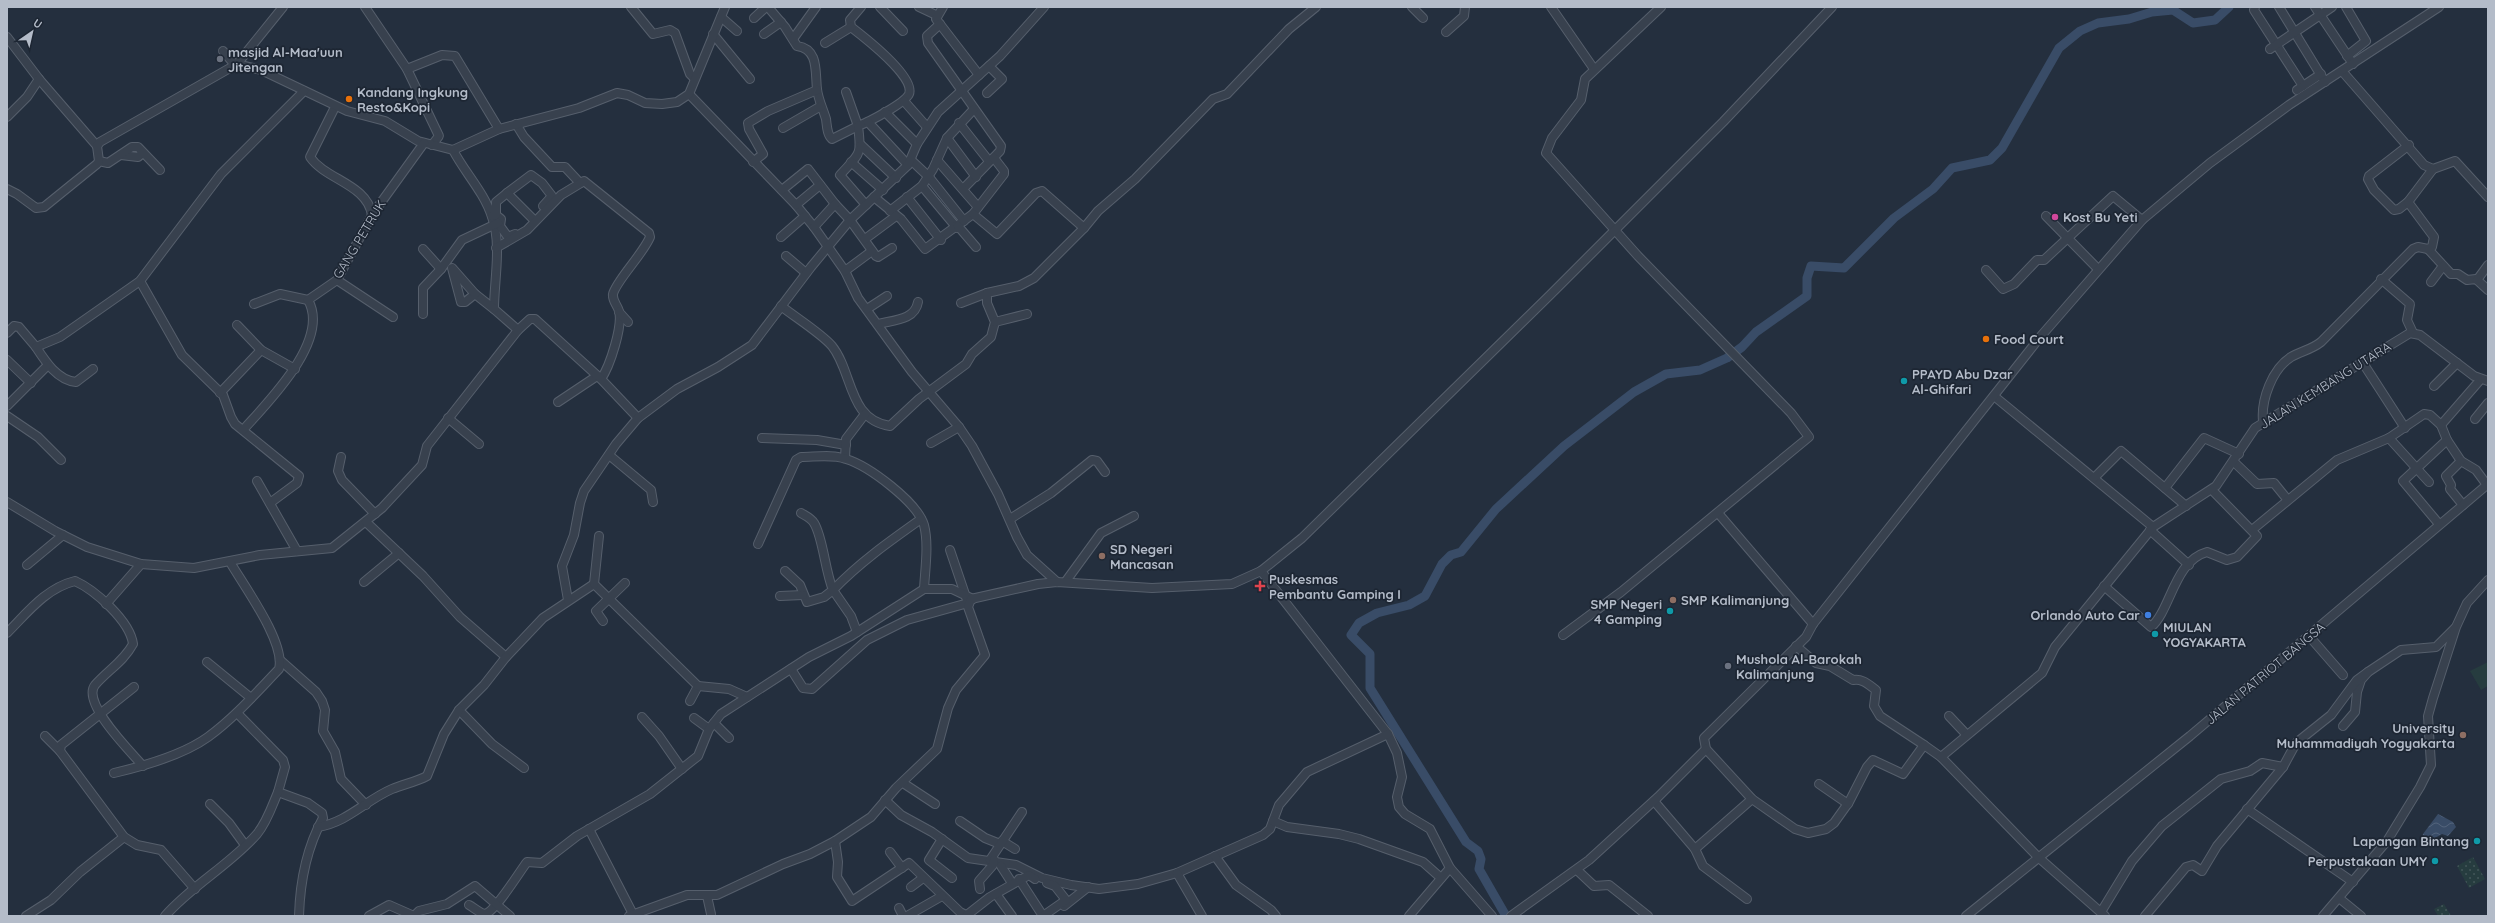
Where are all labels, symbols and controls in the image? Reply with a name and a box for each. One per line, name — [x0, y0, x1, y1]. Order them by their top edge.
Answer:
north arrow — [12, 12, 52, 52]
text: U — [30, 16, 45, 32]
place label: masjid Al-Maa'uun Jitengan — [228, 44, 343, 75]
marker: masjid Al-Maa'uun Jitengan — [215, 54, 225, 64]
place label: Kandang Ingkung Resto&Kopi — [357, 84, 468, 115]
marker: Kandang Ingkung Resto&Kopi — [344, 94, 354, 104]
street label: GANG PETRUK — [329, 196, 389, 281]
place label: Kost Bu Yeti — [2063, 209, 2138, 225]
marker: Kost Bu Yeti — [2050, 212, 2060, 222]
place label: Food Court — [1994, 331, 2064, 347]
marker: Food Court — [1981, 334, 1991, 344]
street label: JALAN KEMBANG UTARA — [2256, 338, 2394, 432]
place label: PPAYD Abu Dzar Al-Ghifari — [1912, 366, 2013, 397]
marker: PPAYD Abu Dzar Al-Ghifari — [1899, 376, 1909, 386]
place label: SD Negeri Mancasan — [1110, 541, 1174, 572]
marker: SD Negeri Mancasan — [1097, 551, 1107, 561]
place label: Puskesmas Pembantu Gamping I — [1269, 571, 1401, 602]
marker: Puskesmas Pembantu Gamping I — [1254, 580, 1266, 592]
place label: SMP Kalimanjung — [1681, 592, 1789, 608]
marker: SMP Kalimanjung — [1668, 595, 1678, 605]
place label: SMP Negeri 4 Gamping — [1591, 596, 1662, 627]
marker: SMP Negeri 4 Gamping — [1665, 606, 1675, 616]
place label: Orlando Auto Car — [2030, 607, 2140, 623]
marker: Orlando Auto Car — [2143, 610, 2153, 620]
street label: JALAN PATRIOT BANGSA — [2202, 618, 2328, 728]
place label: MIULAN YOGYAKARTA — [2163, 619, 2247, 650]
marker: MIULAN YOGYAKARTA — [2150, 629, 2160, 639]
place label: Mushola Al-Barokah Kalimanjung — [1736, 651, 1862, 682]
marker: Mushola Al-Barokah Kalimanjung — [1723, 661, 1733, 671]
place label: University Muhammadiyah Yogyakarta — [2276, 720, 2455, 751]
marker: University Muhammadiyah Yogyakarta — [2458, 730, 2468, 740]
place label: Lapangan Bintang — [2353, 833, 2469, 849]
marker: Lapangan Bintang — [2472, 836, 2482, 846]
place label: Perpustakaan UMY — [2308, 853, 2427, 869]
marker: Perpustakaan UMY — [2430, 856, 2440, 866]

